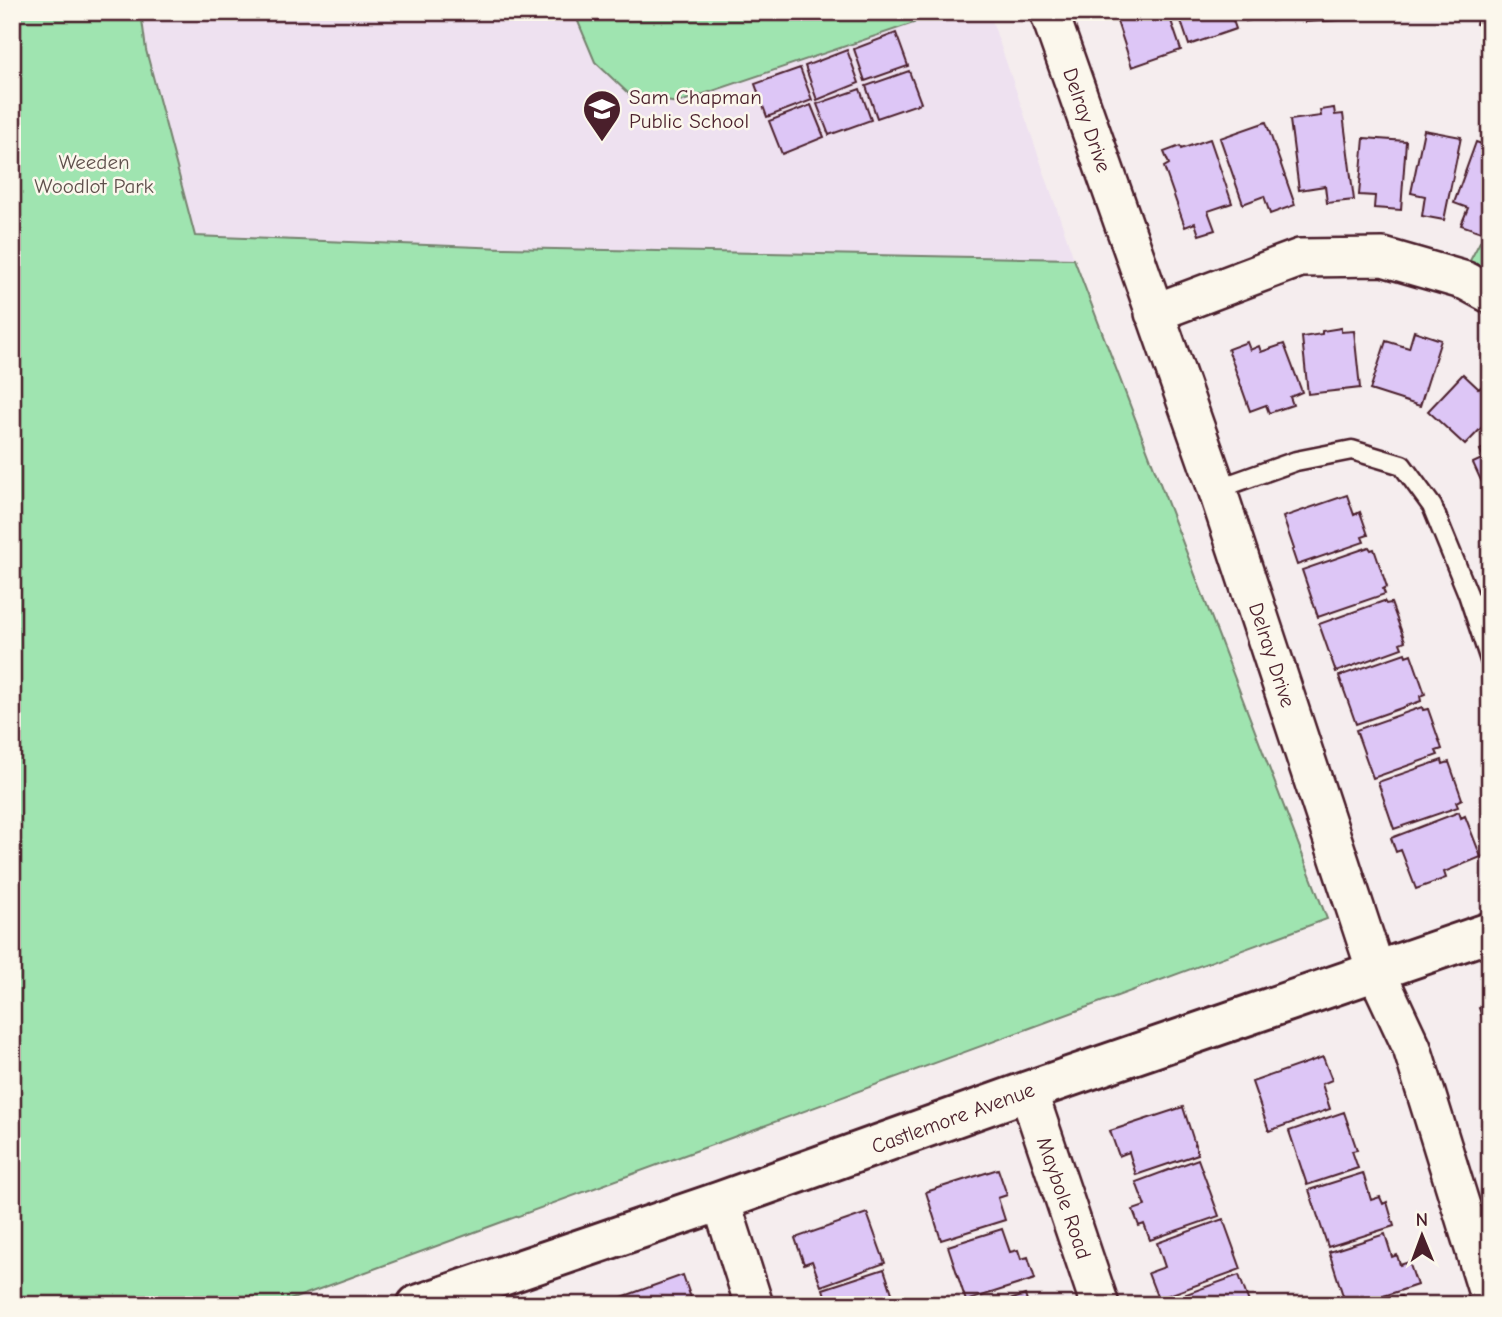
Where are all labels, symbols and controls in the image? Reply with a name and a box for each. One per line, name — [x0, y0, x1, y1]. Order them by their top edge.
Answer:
street label: Delray Drive — [1058, 65, 1116, 175]
place label: Sam Chapman Public School — [629, 85, 762, 133]
school or university icon: Sam Chapman Public School — [581, 88, 623, 143]
park label: Weeden Woodlot Park — [34, 150, 154, 198]
street label: Delray Drive — [1244, 600, 1300, 710]
street label: Castlemore Avenue — [868, 1077, 1038, 1159]
street label: Maybole Road — [1032, 1134, 1096, 1262]
north arrow — [1386, 1202, 1456, 1272]
text: N — [1415, 1209, 1428, 1231]

